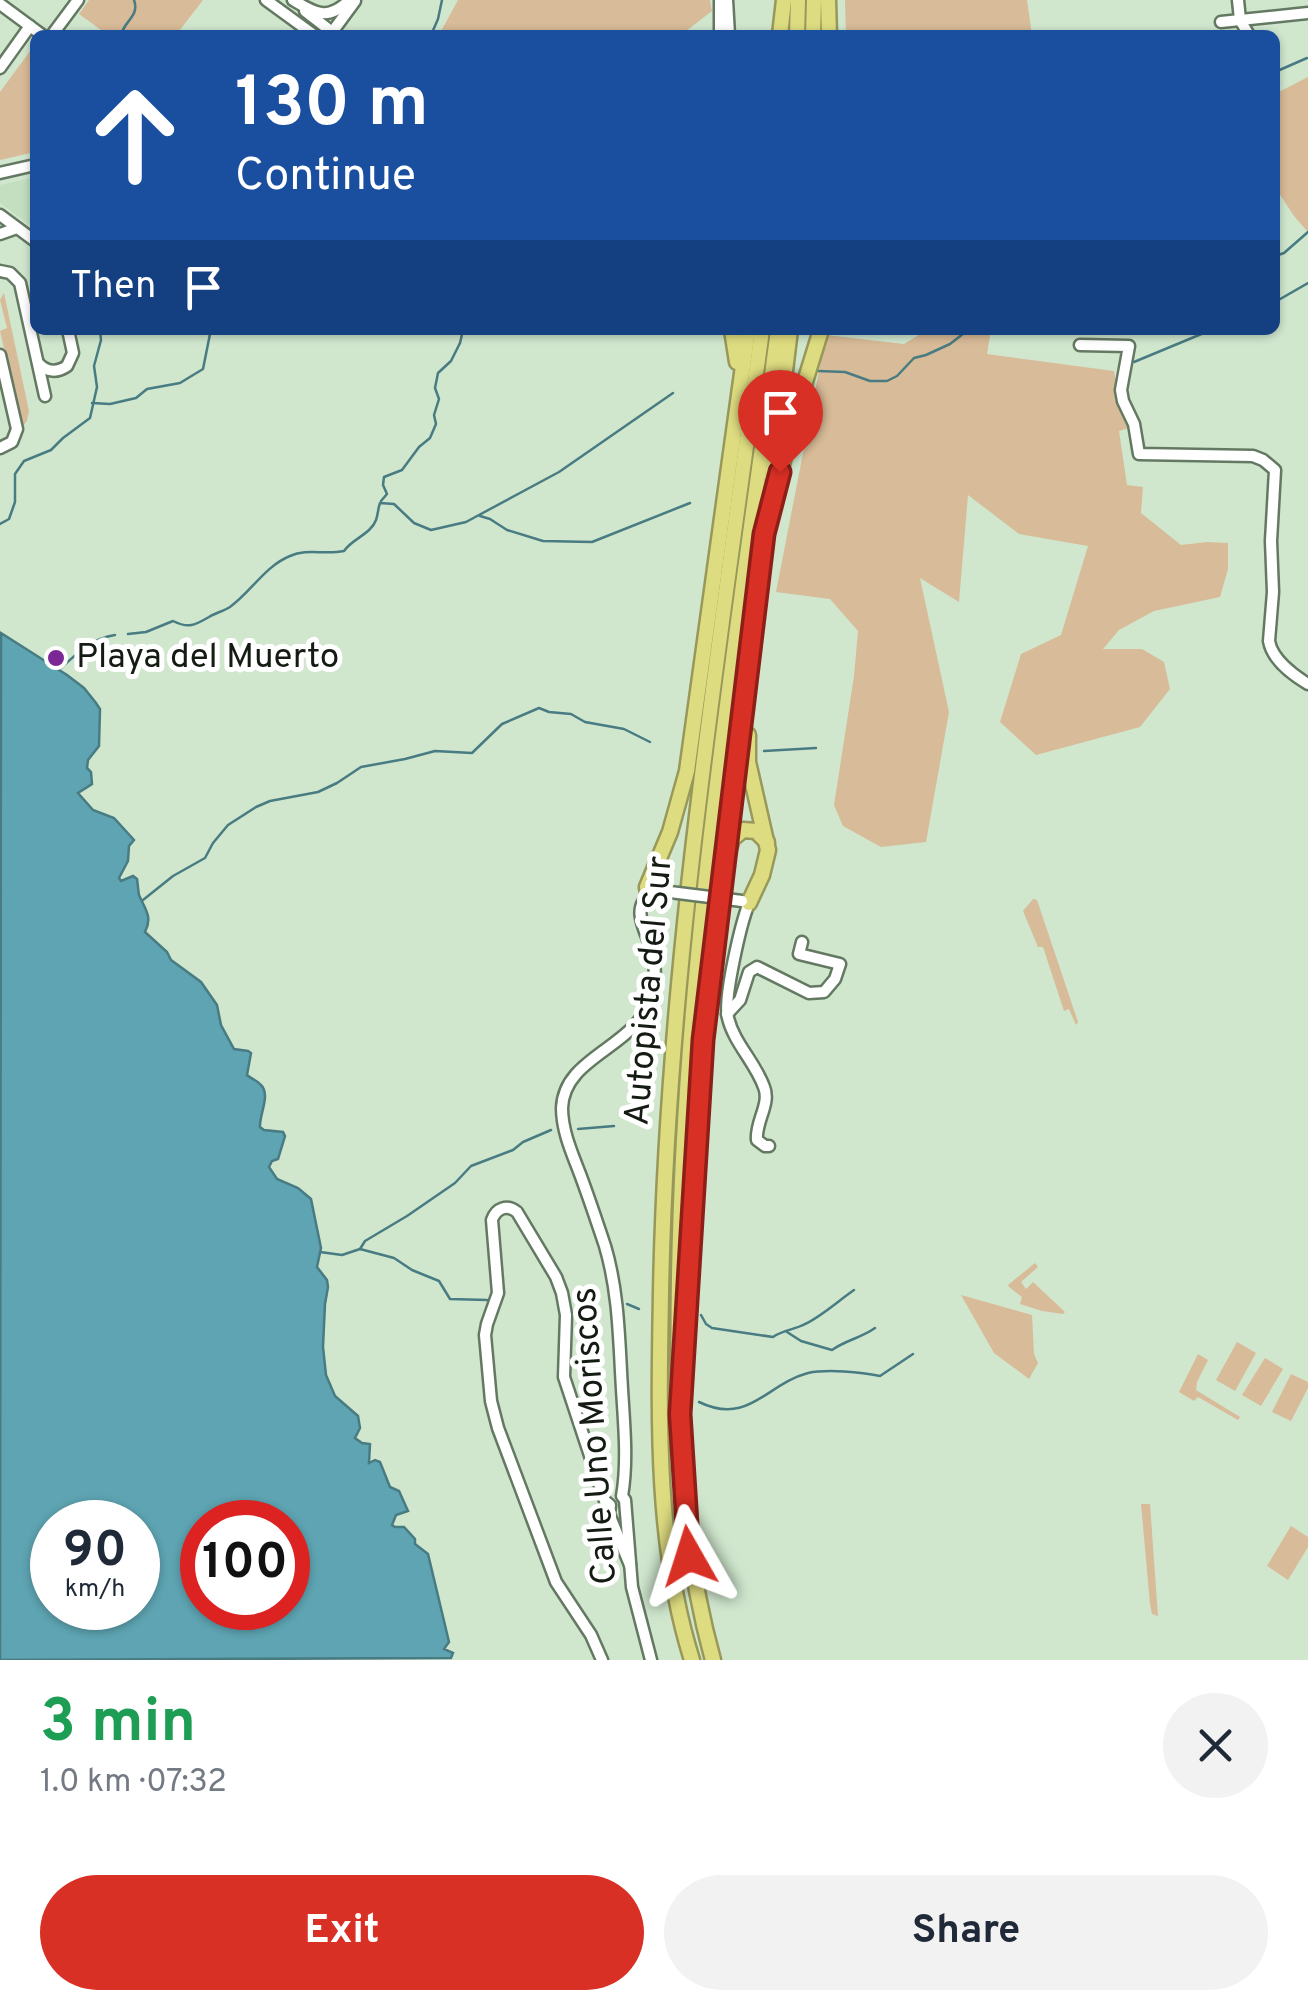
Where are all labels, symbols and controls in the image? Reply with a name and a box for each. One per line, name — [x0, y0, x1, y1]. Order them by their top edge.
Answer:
text: 130 m — [235, 62, 429, 151]
icon: ahead — [70, 70, 200, 200]
text: Continue — [235, 149, 416, 206]
icon: arrive — [176, 260, 231, 315]
text: Then — [70, 263, 156, 312]
pin — [738, 370, 823, 473]
icon: arrive — [753, 385, 808, 440]
place label: Playa del Muerto — [76, 636, 339, 680]
marker: Playa del Muerto — [45, 647, 67, 669]
street label: Autopista del Sur — [616, 854, 684, 1128]
street label: Calle Uno Moriscos — [564, 1286, 628, 1586]
speed limit sign: 100 — [180, 1500, 310, 1630]
position arrow — [637, 1504, 741, 1608]
text: 90 — [63, 1521, 127, 1584]
text: km/h — [65, 1574, 125, 1606]
text: 3 min — [40, 1687, 196, 1763]
button: close — [1163, 1693, 1268, 1798]
text: 1.0 km · 07:32 — [40, 1763, 227, 1803]
button: Exit — [40, 1875, 644, 1990]
button: Share — [664, 1875, 1268, 1990]

